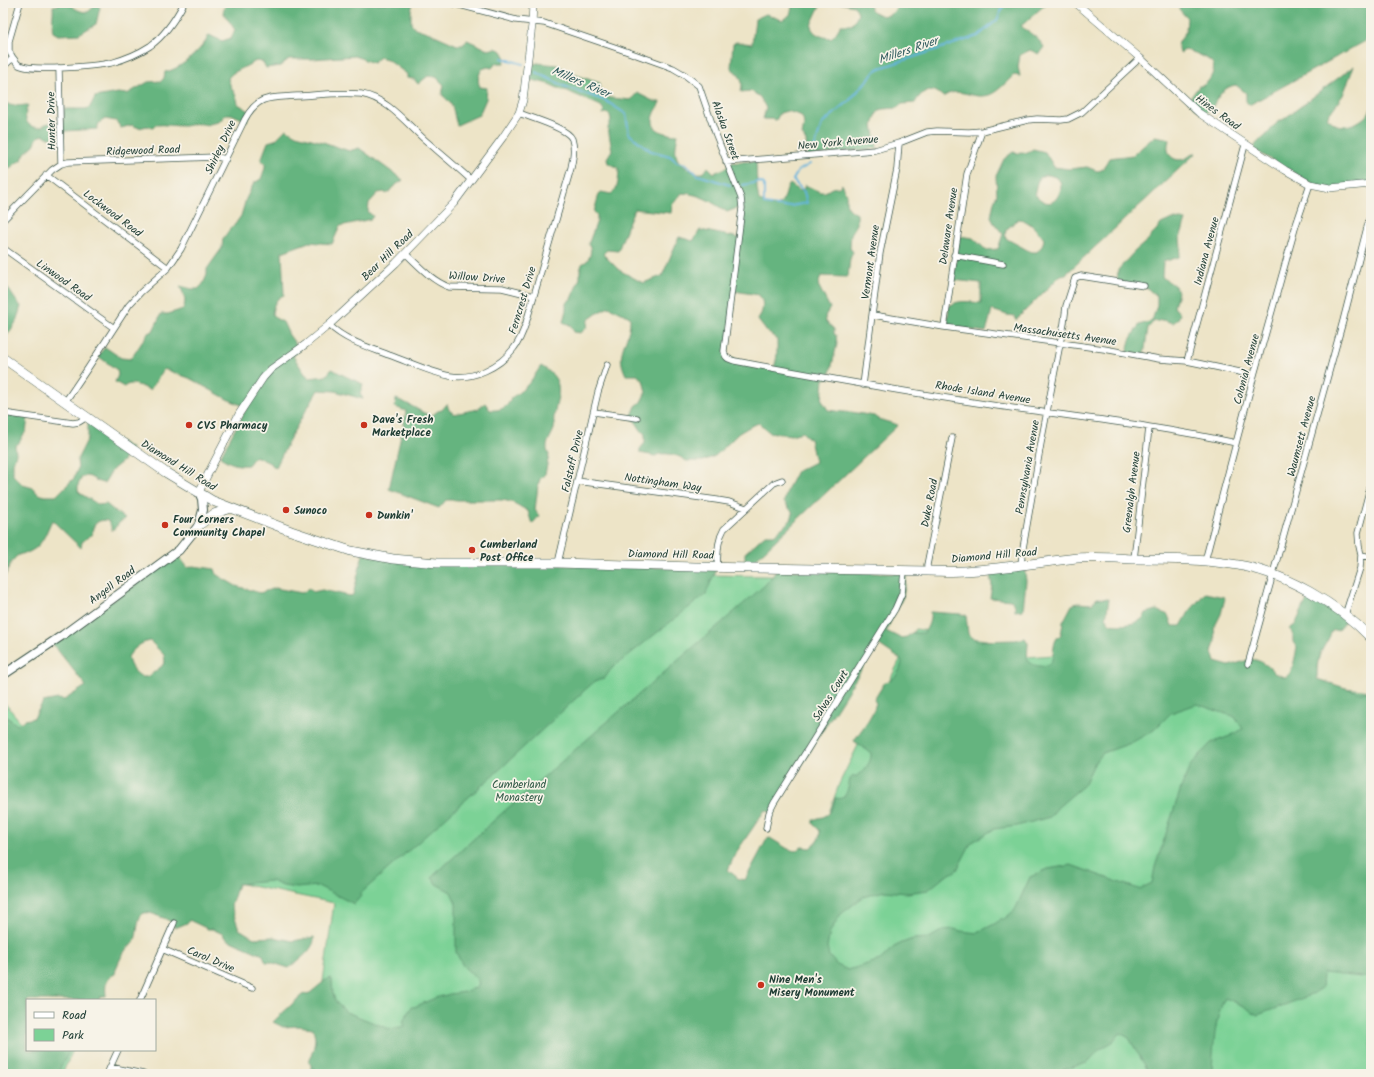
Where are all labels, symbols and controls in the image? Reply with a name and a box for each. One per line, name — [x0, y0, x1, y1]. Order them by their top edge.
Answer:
water label: Millers River — [876, 30, 943, 70]
water label: Millers River — [549, 62, 616, 104]
street label: Hines Road — [1191, 90, 1244, 136]
street label: Hunter Drive — [42, 91, 62, 151]
street label: Alaska Street — [706, 98, 744, 163]
street label: Shirley Drive — [200, 117, 241, 178]
street label: New York Avenue — [797, 130, 879, 155]
street label: Ridgewood Road — [106, 141, 181, 161]
street label: Lockwood Road — [79, 185, 146, 242]
street label: Delaware Avenue — [935, 186, 963, 266]
street label: Indiana Avenue — [1189, 215, 1225, 288]
street label: Vermont Avenue — [857, 224, 885, 301]
street label: Bear Hill Road — [357, 226, 418, 285]
street label: Linwood Road — [32, 255, 95, 307]
street label: Ferncrest Drive — [504, 264, 542, 336]
street label: Willow Drive — [448, 267, 506, 289]
street label: Massachusetts Avenue — [1012, 319, 1118, 351]
street label: Colonial Avenue — [1229, 332, 1265, 407]
street label: Rhode Island Avenue — [934, 377, 1032, 409]
street label: Waumsett Avenue — [1283, 394, 1321, 479]
place label: Dave's Fresh Marketplace — [372, 411, 433, 442]
place label: CVS Pharmacy — [197, 417, 268, 435]
street label: Pennsylvania Avenue — [1011, 419, 1045, 516]
marker: CVS Pharmacy — [184, 420, 194, 430]
marker: Dave's Fresh Marketplace — [359, 420, 369, 430]
street label: Falstaff Drive — [557, 428, 589, 494]
street label: Diamond Hill Road — [137, 435, 220, 497]
street label: Greenalgh Avenue — [1118, 450, 1146, 534]
street label: Nottingham Way — [623, 469, 703, 497]
street label: Duke Road — [916, 477, 944, 529]
place label: Sunoco — [294, 502, 327, 520]
marker: Sunoco — [281, 505, 291, 515]
place label: Dunkin' — [377, 507, 413, 525]
marker: Dunkin' — [364, 510, 374, 520]
place label: Four Corners Community Chapel — [173, 511, 265, 542]
marker: Four Corners Community Chapel — [160, 520, 170, 530]
place label: Cumberland Post Office — [480, 536, 538, 567]
street label: Diamond Hill Road — [950, 543, 1038, 569]
marker: Cumberland Post Office — [467, 545, 477, 555]
street label: Diamond Hill Road — [628, 545, 715, 565]
street label: Angell Road — [85, 562, 140, 609]
street label: Salvas Court — [808, 666, 854, 725]
park label: Cumberland Monastery — [492, 776, 547, 807]
street label: Carol Drive — [184, 942, 237, 978]
place label: Nine Men's Misery Monument — [769, 971, 856, 1002]
marker: Nine Men's Misery Monument — [756, 980, 766, 990]
legend — [26, 999, 156, 1051]
text: Road — [62, 1006, 87, 1025]
text: Park — [62, 1026, 84, 1045]

